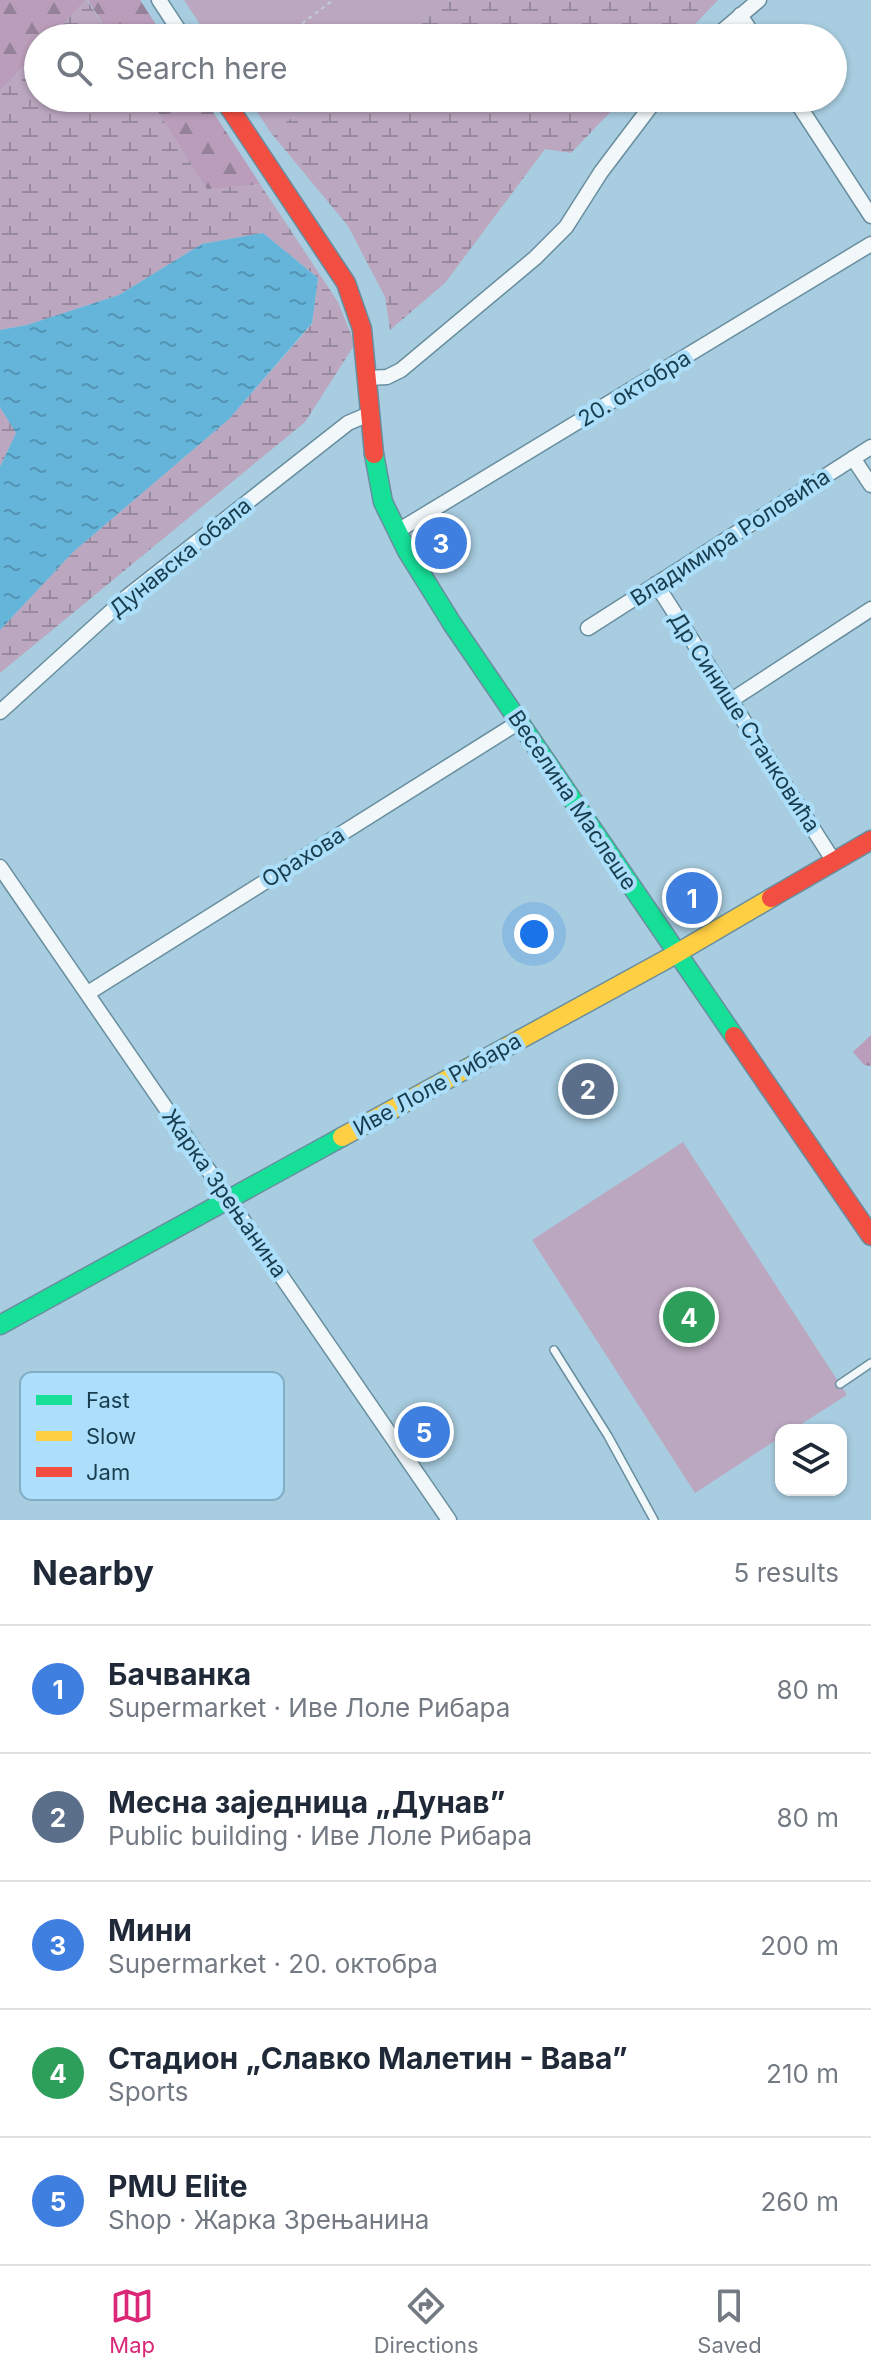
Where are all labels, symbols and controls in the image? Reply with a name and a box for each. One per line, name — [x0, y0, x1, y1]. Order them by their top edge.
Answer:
search box — [24, 24, 847, 112]
icon: search — [52, 46, 96, 90]
text: Search here — [116, 50, 288, 86]
street label: 20. октобра — [573, 344, 695, 432]
street label: Владимира Роловића — [626, 463, 834, 611]
street label: Дунавска обала — [104, 492, 256, 622]
pin: 3 — [415, 513, 467, 573]
street label: Др Синише Станковића — [664, 607, 826, 837]
street label: Веселина Маслеше — [503, 705, 643, 895]
street label: Орахова — [257, 822, 349, 892]
pin: 1 — [666, 868, 718, 928]
your location — [514, 914, 554, 954]
street label: Иве Лоле Рибара — [349, 1027, 525, 1141]
pin: 2 — [562, 1059, 614, 1119]
street label: Жарка Зрењанина — [157, 1104, 293, 1282]
pin: 4 — [663, 1287, 715, 1347]
legend — [20, 1372, 284, 1500]
text: Fast — [86, 1387, 130, 1413]
pin: 5 — [398, 1402, 450, 1462]
text: Slow — [86, 1423, 136, 1449]
map controls — [775, 1424, 847, 1496]
button: layers — [775, 1424, 847, 1496]
text: Jam — [86, 1459, 130, 1485]
text: Nearby — [32, 1552, 154, 1593]
text: 5 results — [734, 1557, 839, 1588]
text: Бачванка — [108, 1656, 251, 1692]
text: 1 — [52, 1674, 64, 1705]
text: 80 m — [776, 1674, 839, 1705]
text: Supermarket · Иве Лоле Рибара — [108, 1692, 510, 1723]
text: Месна заједница „Дунав” — [108, 1784, 506, 1820]
text: 2 — [50, 1802, 66, 1833]
text: 80 m — [776, 1802, 839, 1833]
text: Public building · Иве Лоле Рибара — [108, 1820, 532, 1851]
text: Мини — [108, 1912, 192, 1948]
text: 3 — [50, 1930, 66, 1961]
text: 200 m — [760, 1930, 839, 1961]
text: Supermarket · 20. октобра — [108, 1948, 438, 1979]
text: Стадион „Славко Малетин - Вава” — [108, 2040, 628, 2076]
text: 4 — [49, 2058, 67, 2089]
text: 210 m — [766, 2058, 839, 2089]
text: Sports — [108, 2076, 188, 2107]
text: PMU Elite — [108, 2168, 248, 2204]
text: 5 — [50, 2186, 66, 2217]
text: 260 m — [761, 2186, 839, 2217]
text: Shop · Жарка Зрењанина — [108, 2204, 429, 2235]
tab: Map — [109, 2284, 155, 2358]
tab: Directions — [374, 2284, 479, 2358]
tab: Saved — [697, 2284, 762, 2358]

